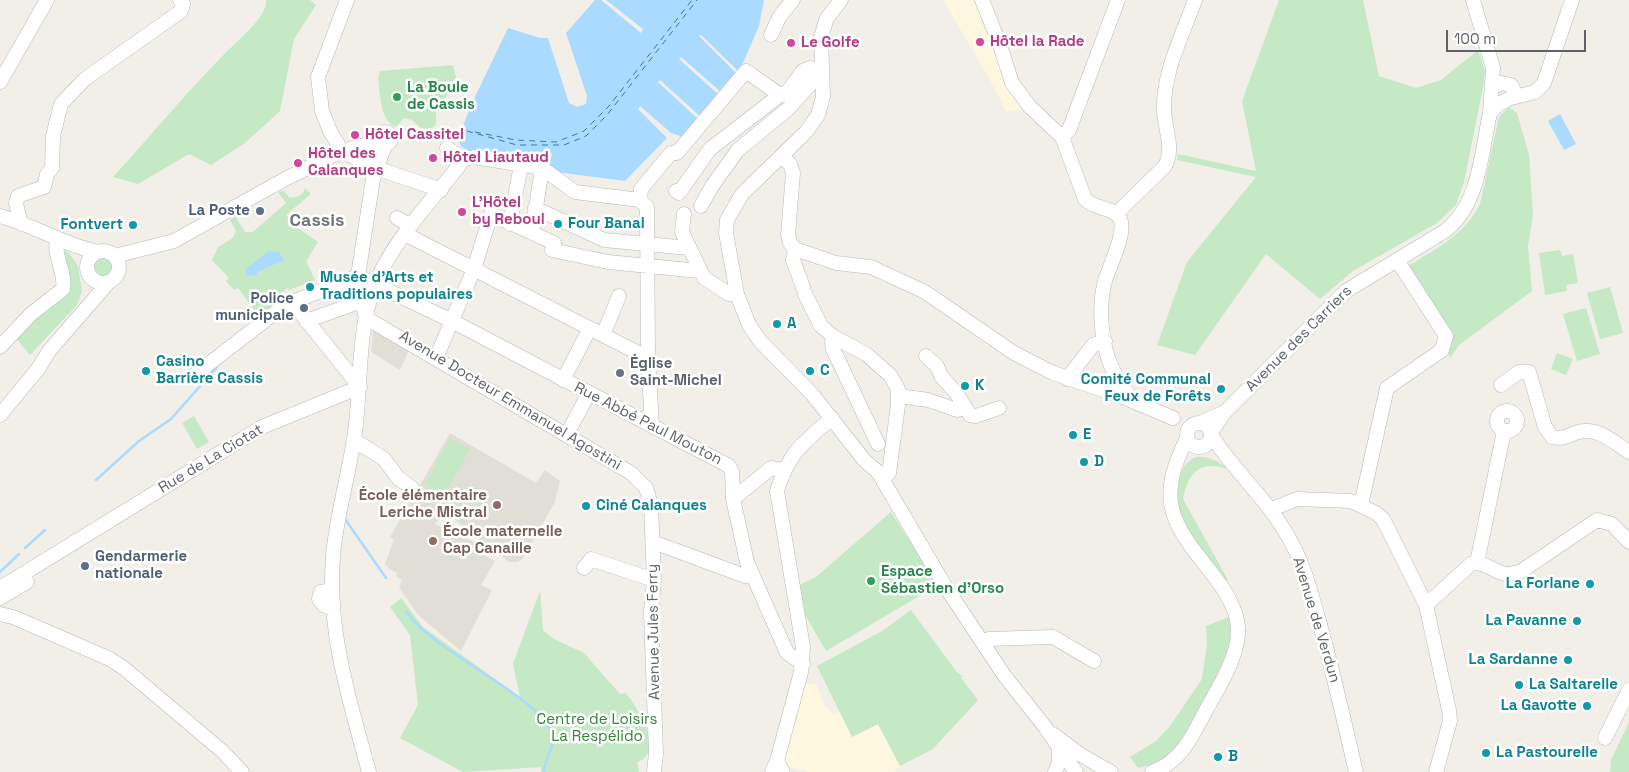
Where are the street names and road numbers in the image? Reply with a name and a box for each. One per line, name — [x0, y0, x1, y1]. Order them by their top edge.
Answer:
street label: Avenue des Carriers — [1242, 282, 1356, 396]
street label: Avenue Docteur Emmanuel Agostini — [396, 327, 624, 475]
street label: Rue Abbé Paul Mouton — [571, 379, 725, 469]
street label: Rue de La Ciotat — [156, 421, 266, 497]
street label: Avenue de Verdun — [1288, 555, 1344, 685]
street label: Avenue Jules Ferry — [644, 564, 664, 700]

